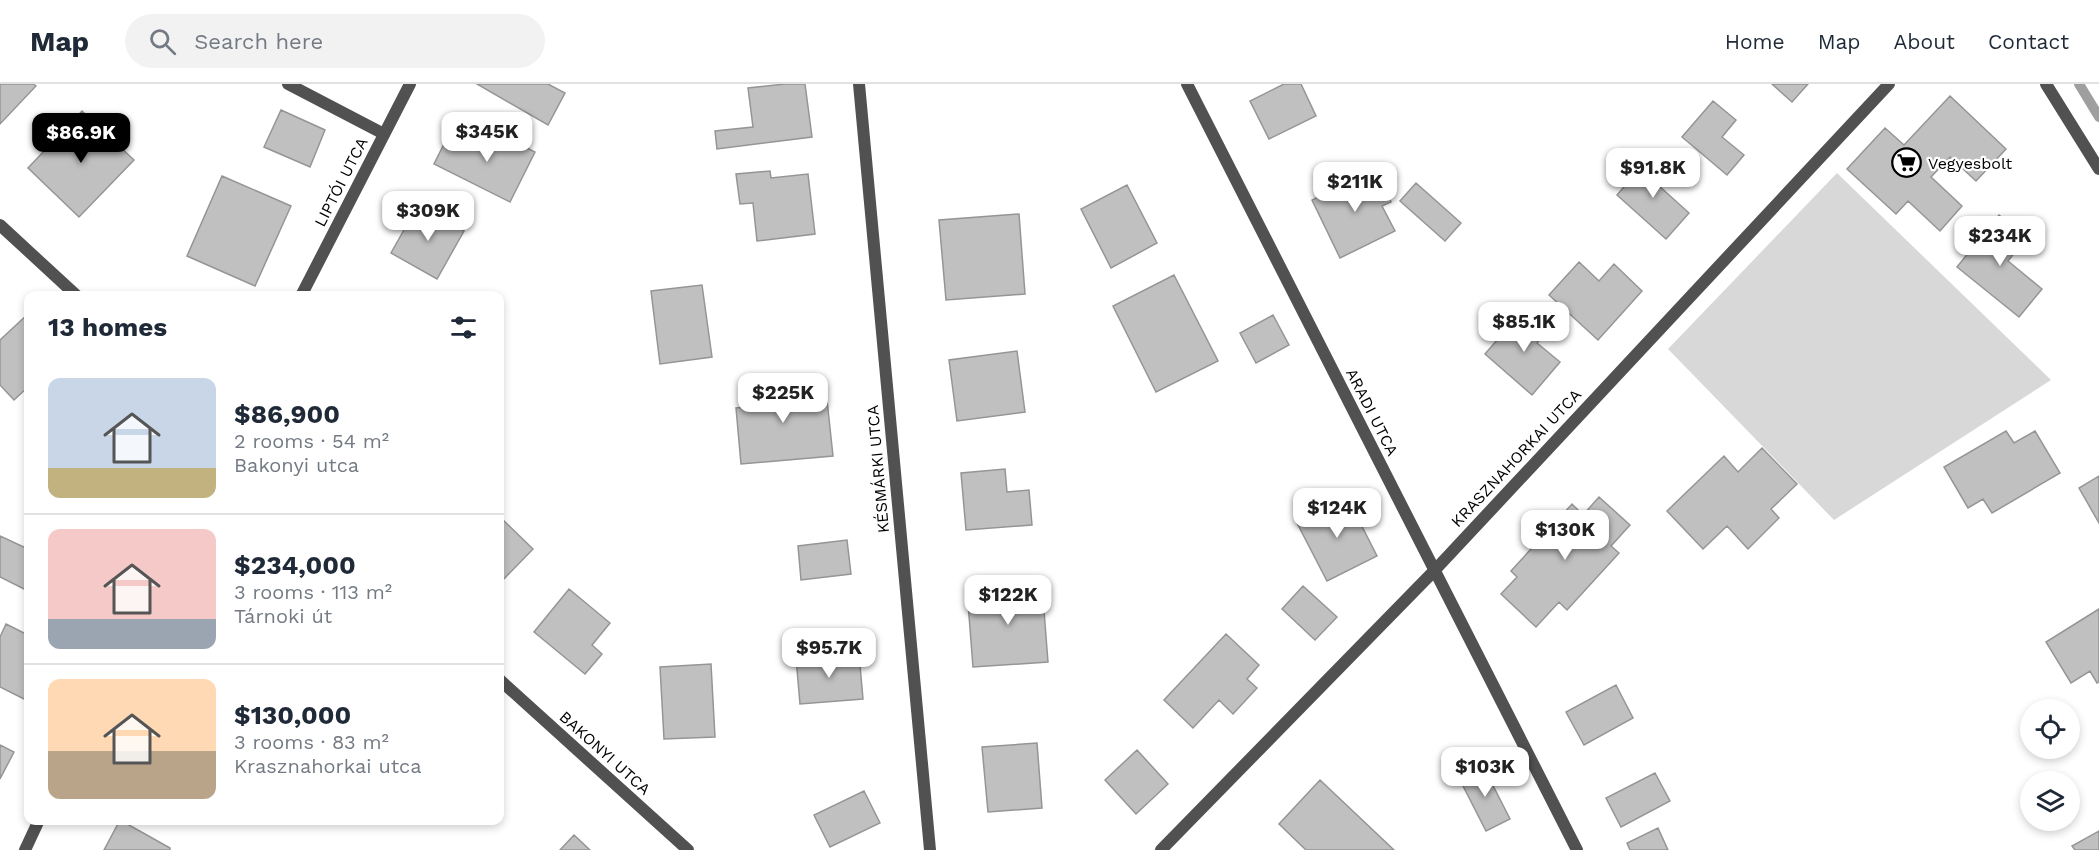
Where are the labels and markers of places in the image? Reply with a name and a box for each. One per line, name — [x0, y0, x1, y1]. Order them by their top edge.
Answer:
pin: $345K — [445, 112, 529, 163]
pin: $86.9K — [32, 113, 130, 164]
supermarket icon: Vegyesbolt — [1891, 147, 1923, 179]
pin: $91.8K — [1604, 148, 1702, 199]
place label: Vegyesbolt — [1928, 154, 2013, 173]
pin: $211K — [1313, 162, 1397, 213]
pin: $309K — [386, 191, 470, 242]
pin: $234K — [1958, 216, 2042, 267]
pin: $85.1K — [1475, 302, 1573, 353]
pin: $225K — [741, 373, 825, 424]
pin: $124K — [1295, 488, 1379, 539]
pin: $130K — [1523, 510, 1607, 561]
pin: $122K — [966, 575, 1050, 626]
pin: $95.7K — [780, 628, 878, 679]
pin: $103K — [1443, 747, 1527, 798]

